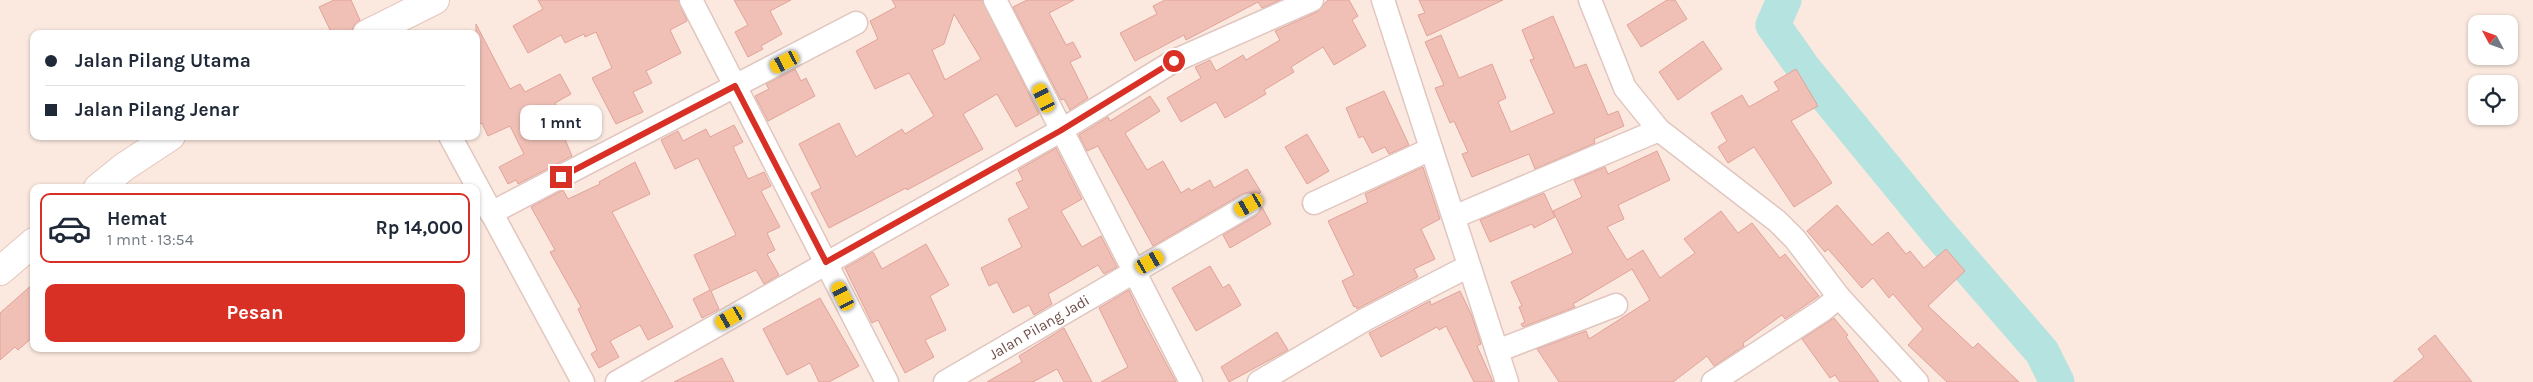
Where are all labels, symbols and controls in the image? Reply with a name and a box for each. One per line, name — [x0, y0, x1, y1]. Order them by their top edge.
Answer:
north arrow — [2468, 15, 2518, 65]
map controls — [2468, 15, 2518, 125]
car — [768, 49, 801, 75]
text: Jalan Pilang Utama — [75, 50, 251, 72]
route start — [1163, 50, 1185, 72]
button: locate — [2468, 75, 2518, 125]
car — [1030, 81, 1057, 115]
text: Jalan Pilang Jenar — [75, 99, 239, 121]
callout: 1 mnt — [520, 104, 602, 140]
text: 1 mnt — [540, 113, 582, 132]
route end — [550, 166, 572, 188]
car — [1232, 191, 1265, 219]
icon: car — [47, 206, 92, 251]
text: Hemat — [107, 208, 167, 230]
text: Rp 14,000 — [375, 217, 463, 239]
text: 1 mnt · 13:54 — [107, 230, 194, 249]
car — [1133, 248, 1166, 276]
car — [829, 279, 856, 313]
button: Pesan — [45, 284, 465, 342]
street label: Jalan Pilang Jadi — [986, 291, 1093, 363]
car — [713, 304, 746, 332]

